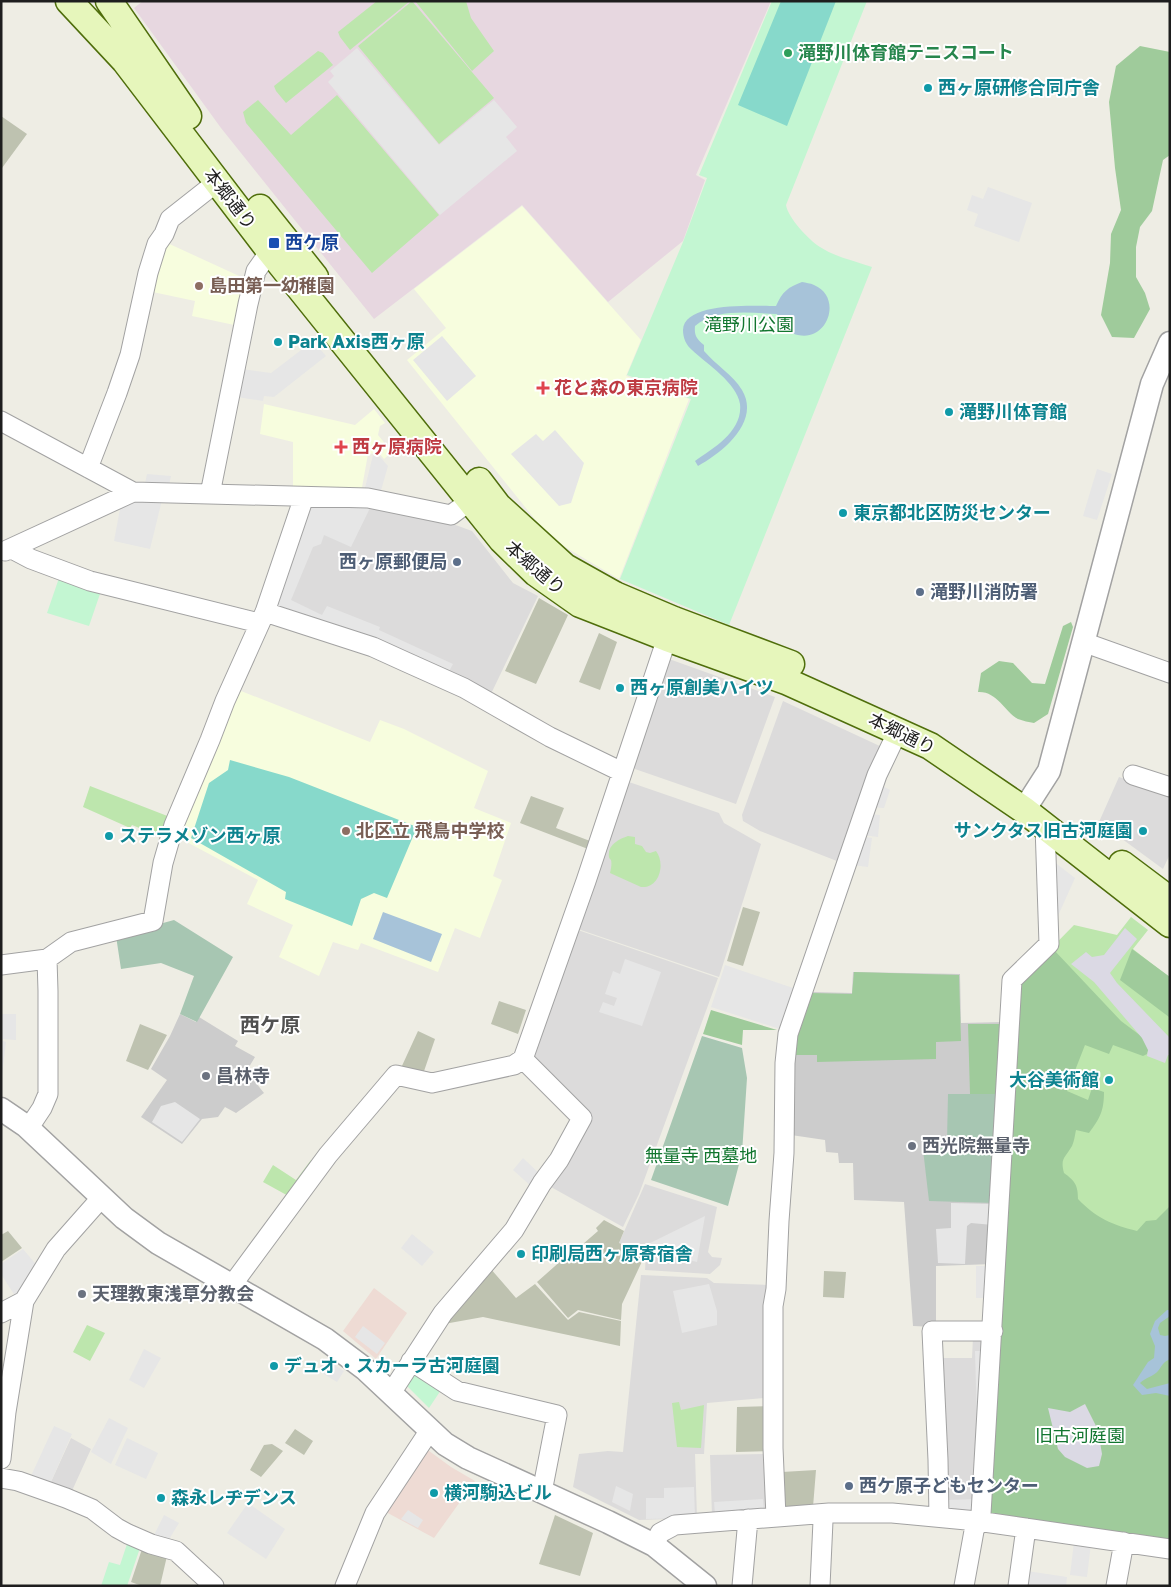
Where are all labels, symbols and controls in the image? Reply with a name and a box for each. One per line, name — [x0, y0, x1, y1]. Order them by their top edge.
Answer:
place label: 滝野川体育館テニスコート — [798, 41, 1014, 63]
marker: 滝野川体育館テニスコート — [782, 47, 794, 59]
place label: 西ヶ原研修合同庁舎 — [938, 76, 1100, 98]
marker: 西ヶ原研修合同庁舎 — [922, 82, 934, 94]
street label: 本郷通り — [200, 163, 262, 234]
place label: 西ケ原 — [285, 231, 339, 253]
marker: 西ケ原 — [267, 236, 281, 250]
place label: 島田第一幼稚園 — [209, 274, 335, 296]
marker: 島田第一幼稚園 — [193, 280, 205, 292]
park label: 滝野川公園 — [704, 313, 794, 335]
place label: Park Axis西ヶ原 — [288, 330, 425, 352]
marker: Park Axis西ヶ原 — [272, 336, 284, 348]
place label: 花と森の東京病院 — [554, 376, 698, 398]
marker: 花と森の東京病院 — [536, 381, 550, 395]
place label: 滝野川体育館 — [959, 400, 1067, 422]
marker: 滝野川体育館 — [943, 406, 955, 418]
place label: 西ヶ原病院 — [352, 435, 442, 457]
marker: 西ヶ原病院 — [334, 440, 348, 454]
place label: 東京都北区防災センター — [853, 501, 1051, 523]
marker: 東京都北区防災センター — [837, 507, 849, 519]
street label: 本郷通り — [501, 535, 570, 599]
place label: 西ヶ原郵便局 — [339, 550, 447, 572]
marker: 西ヶ原郵便局 — [451, 556, 463, 568]
place label: 滝野川消防署 — [930, 580, 1038, 602]
marker: 滝野川消防署 — [914, 586, 926, 598]
place label: 西ヶ原創美ハイツ — [630, 676, 774, 698]
marker: 西ヶ原創美ハイツ — [614, 682, 626, 694]
street label: 本郷通り — [865, 707, 940, 759]
place label: 北区立 飛鳥中学校 — [356, 819, 505, 841]
place label: サンクタス旧古河庭園 — [954, 819, 1133, 841]
place label: ステラメゾン西ヶ原 — [119, 824, 280, 846]
marker: 北区立 飛鳥中学校 — [340, 825, 352, 837]
marker: サンクタス旧古河庭園 — [1137, 825, 1149, 837]
marker: ステラメゾン西ヶ原 — [103, 830, 115, 842]
district label: 西ケ原 — [240, 1012, 300, 1036]
place label: 昌林寺 — [216, 1064, 270, 1086]
place label: 大谷美術館 — [1009, 1068, 1099, 1090]
marker: 昌林寺 — [200, 1070, 212, 1082]
marker: 大谷美術館 — [1103, 1074, 1115, 1086]
place label: 西光院無量寺 — [922, 1134, 1030, 1156]
marker: 西光院無量寺 — [906, 1140, 918, 1152]
park label: 無量寺 西墓地 — [645, 1144, 757, 1166]
place label: 印刷局西ヶ原寄宿舎 — [531, 1242, 693, 1264]
marker: 印刷局西ヶ原寄宿舎 — [515, 1248, 527, 1260]
place label: 天理教東浅草分教会 — [92, 1282, 254, 1304]
marker: 天理教東浅草分教会 — [76, 1288, 88, 1300]
place label: デュオ・スカーラ古河庭園 — [284, 1354, 500, 1376]
marker: デュオ・スカーラ古河庭園 — [268, 1360, 280, 1372]
park label: 旧古河庭園 — [1035, 1424, 1125, 1446]
place label: 西ケ原子どもセンター — [859, 1474, 1039, 1496]
marker: 西ケ原子どもセンター — [843, 1480, 855, 1492]
place label: 横河駒込ビル — [444, 1481, 552, 1503]
place label: 森永レヂデンス — [171, 1486, 297, 1508]
marker: 横河駒込ビル — [428, 1487, 440, 1499]
marker: 森永レヂデンス — [155, 1492, 167, 1504]

